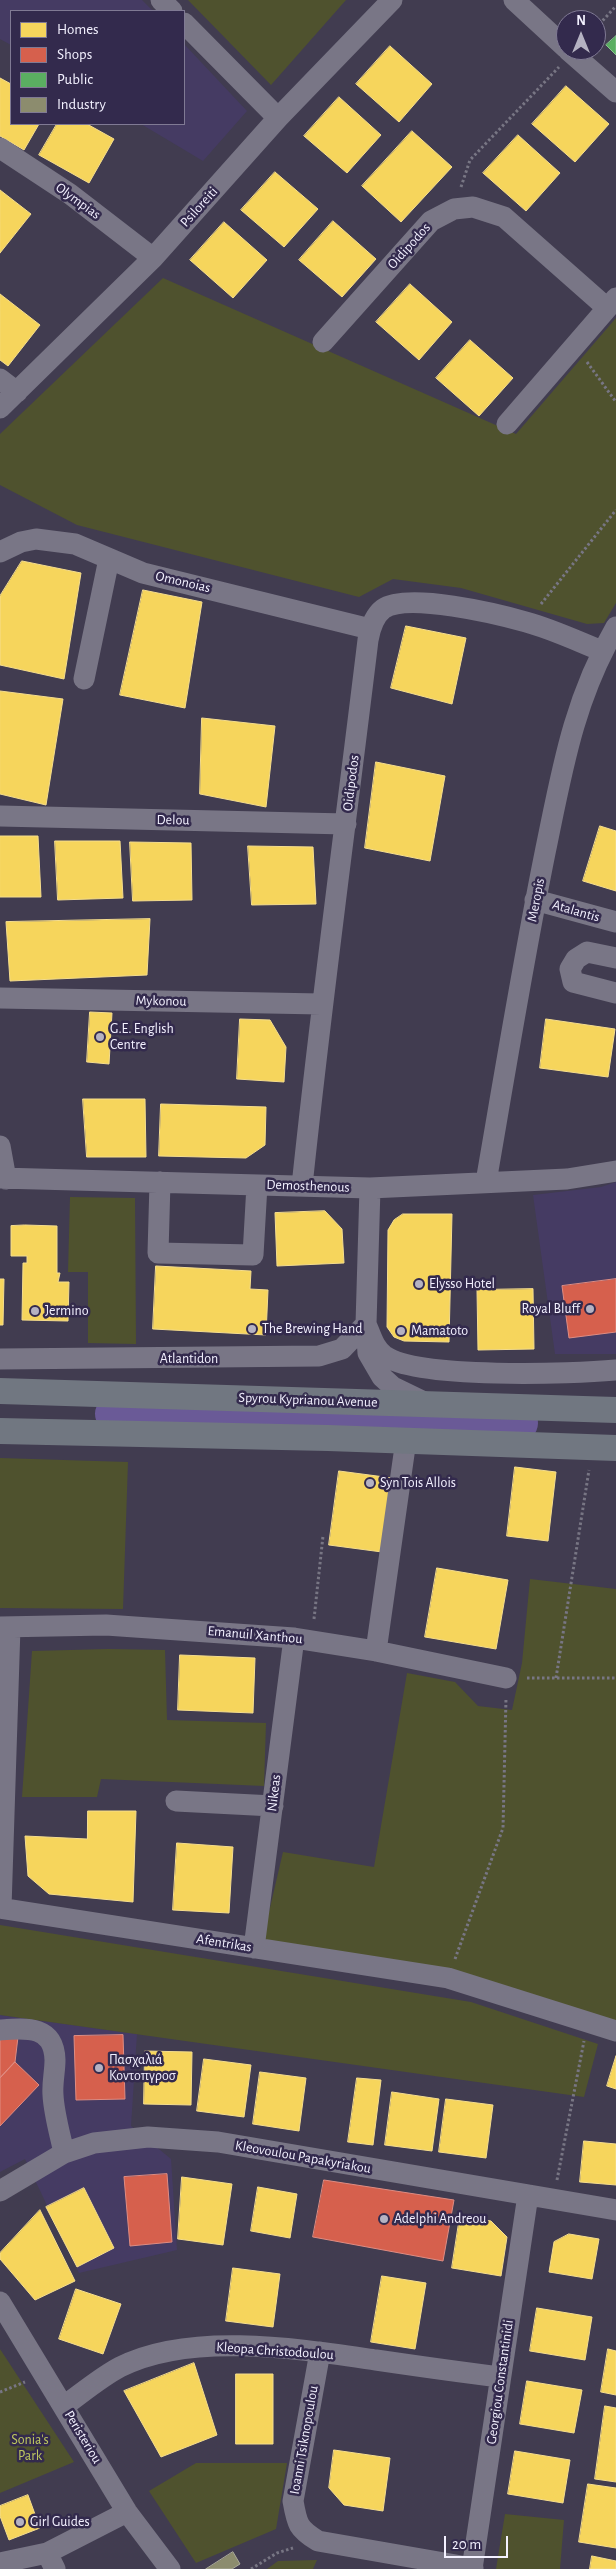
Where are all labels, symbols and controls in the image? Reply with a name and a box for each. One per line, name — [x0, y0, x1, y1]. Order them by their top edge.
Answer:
legend — [10, 10, 185, 125]
north arrow — [556, 10, 606, 60]
text: N — [576, 14, 586, 28]
text: Homes — [57, 22, 99, 37]
text: Shops — [57, 47, 92, 62]
text: Public — [57, 72, 93, 87]
text: Industry — [57, 97, 106, 112]
street label: Olympias — [52, 179, 104, 223]
street label: Psiloreiti — [177, 184, 221, 230]
street label: Oidipodos — [384, 219, 434, 273]
street label: Omonoias — [154, 568, 212, 596]
street label: Oidipodos — [339, 754, 363, 812]
street label: Delou — [156, 811, 190, 829]
street label: Meropis — [524, 877, 548, 923]
street label: Atalantis — [550, 896, 602, 926]
street label: Mykonou — [135, 992, 187, 1010]
place label: G.E. English Centre — [110, 1021, 174, 1054]
marker: G.E. English Centre — [94, 1031, 106, 1043]
street label: Demosthenous — [266, 1176, 350, 1196]
place label: Elysso Hotel — [429, 1276, 495, 1292]
marker: Elysso Hotel — [413, 1278, 425, 1290]
place label: Royal Bluff — [522, 1301, 580, 1317]
place label: Jermino — [45, 1303, 89, 1319]
marker: Royal Bluff — [584, 1303, 596, 1315]
marker: Jermino — [29, 1305, 41, 1317]
place label: The Brewing Hand — [262, 1321, 362, 1337]
marker: The Brewing Hand — [246, 1323, 258, 1335]
place label: Mamatoto — [411, 1323, 468, 1339]
marker: Mamatoto — [395, 1325, 407, 1337]
street label: Atlantidon — [160, 1351, 218, 1367]
street label: Spyrou Kyprianou Avenue — [238, 1389, 378, 1411]
place label: Syn Tois Allois — [380, 1475, 456, 1491]
marker: Syn Tois Allois — [364, 1477, 376, 1489]
street label: Emanuil Xanthou — [207, 1622, 303, 1648]
street label: Nikeas — [263, 1774, 285, 1812]
street label: Afentrikas — [195, 1930, 253, 1956]
place label: Πασχαλιά Κοντοπγροσ — [109, 2052, 176, 2084]
marker: Πασχαλιά Κοντοπγροσ — [93, 2062, 105, 2074]
street label: Kleovoulou Papakyriakou — [234, 2137, 372, 2177]
place label: Adelphi Andreou — [394, 2211, 487, 2227]
marker: Adelphi Andreou — [378, 2213, 390, 2225]
street label: Georgiou Constantinidi — [483, 2319, 517, 2445]
street label: Kleopa Christodoulou — [216, 2339, 334, 2363]
street label: Ioanni Tsiknopoulou — [286, 2384, 322, 2496]
street label: Peristeriou — [61, 2407, 105, 2467]
park label: Sonia's Park — [11, 2432, 49, 2464]
place label: Girl Guides — [30, 2514, 90, 2530]
marker: Girl Guides — [14, 2516, 26, 2528]
scale bar — [446, 2526, 510, 2558]
text: 20 m — [452, 2537, 481, 2552]

